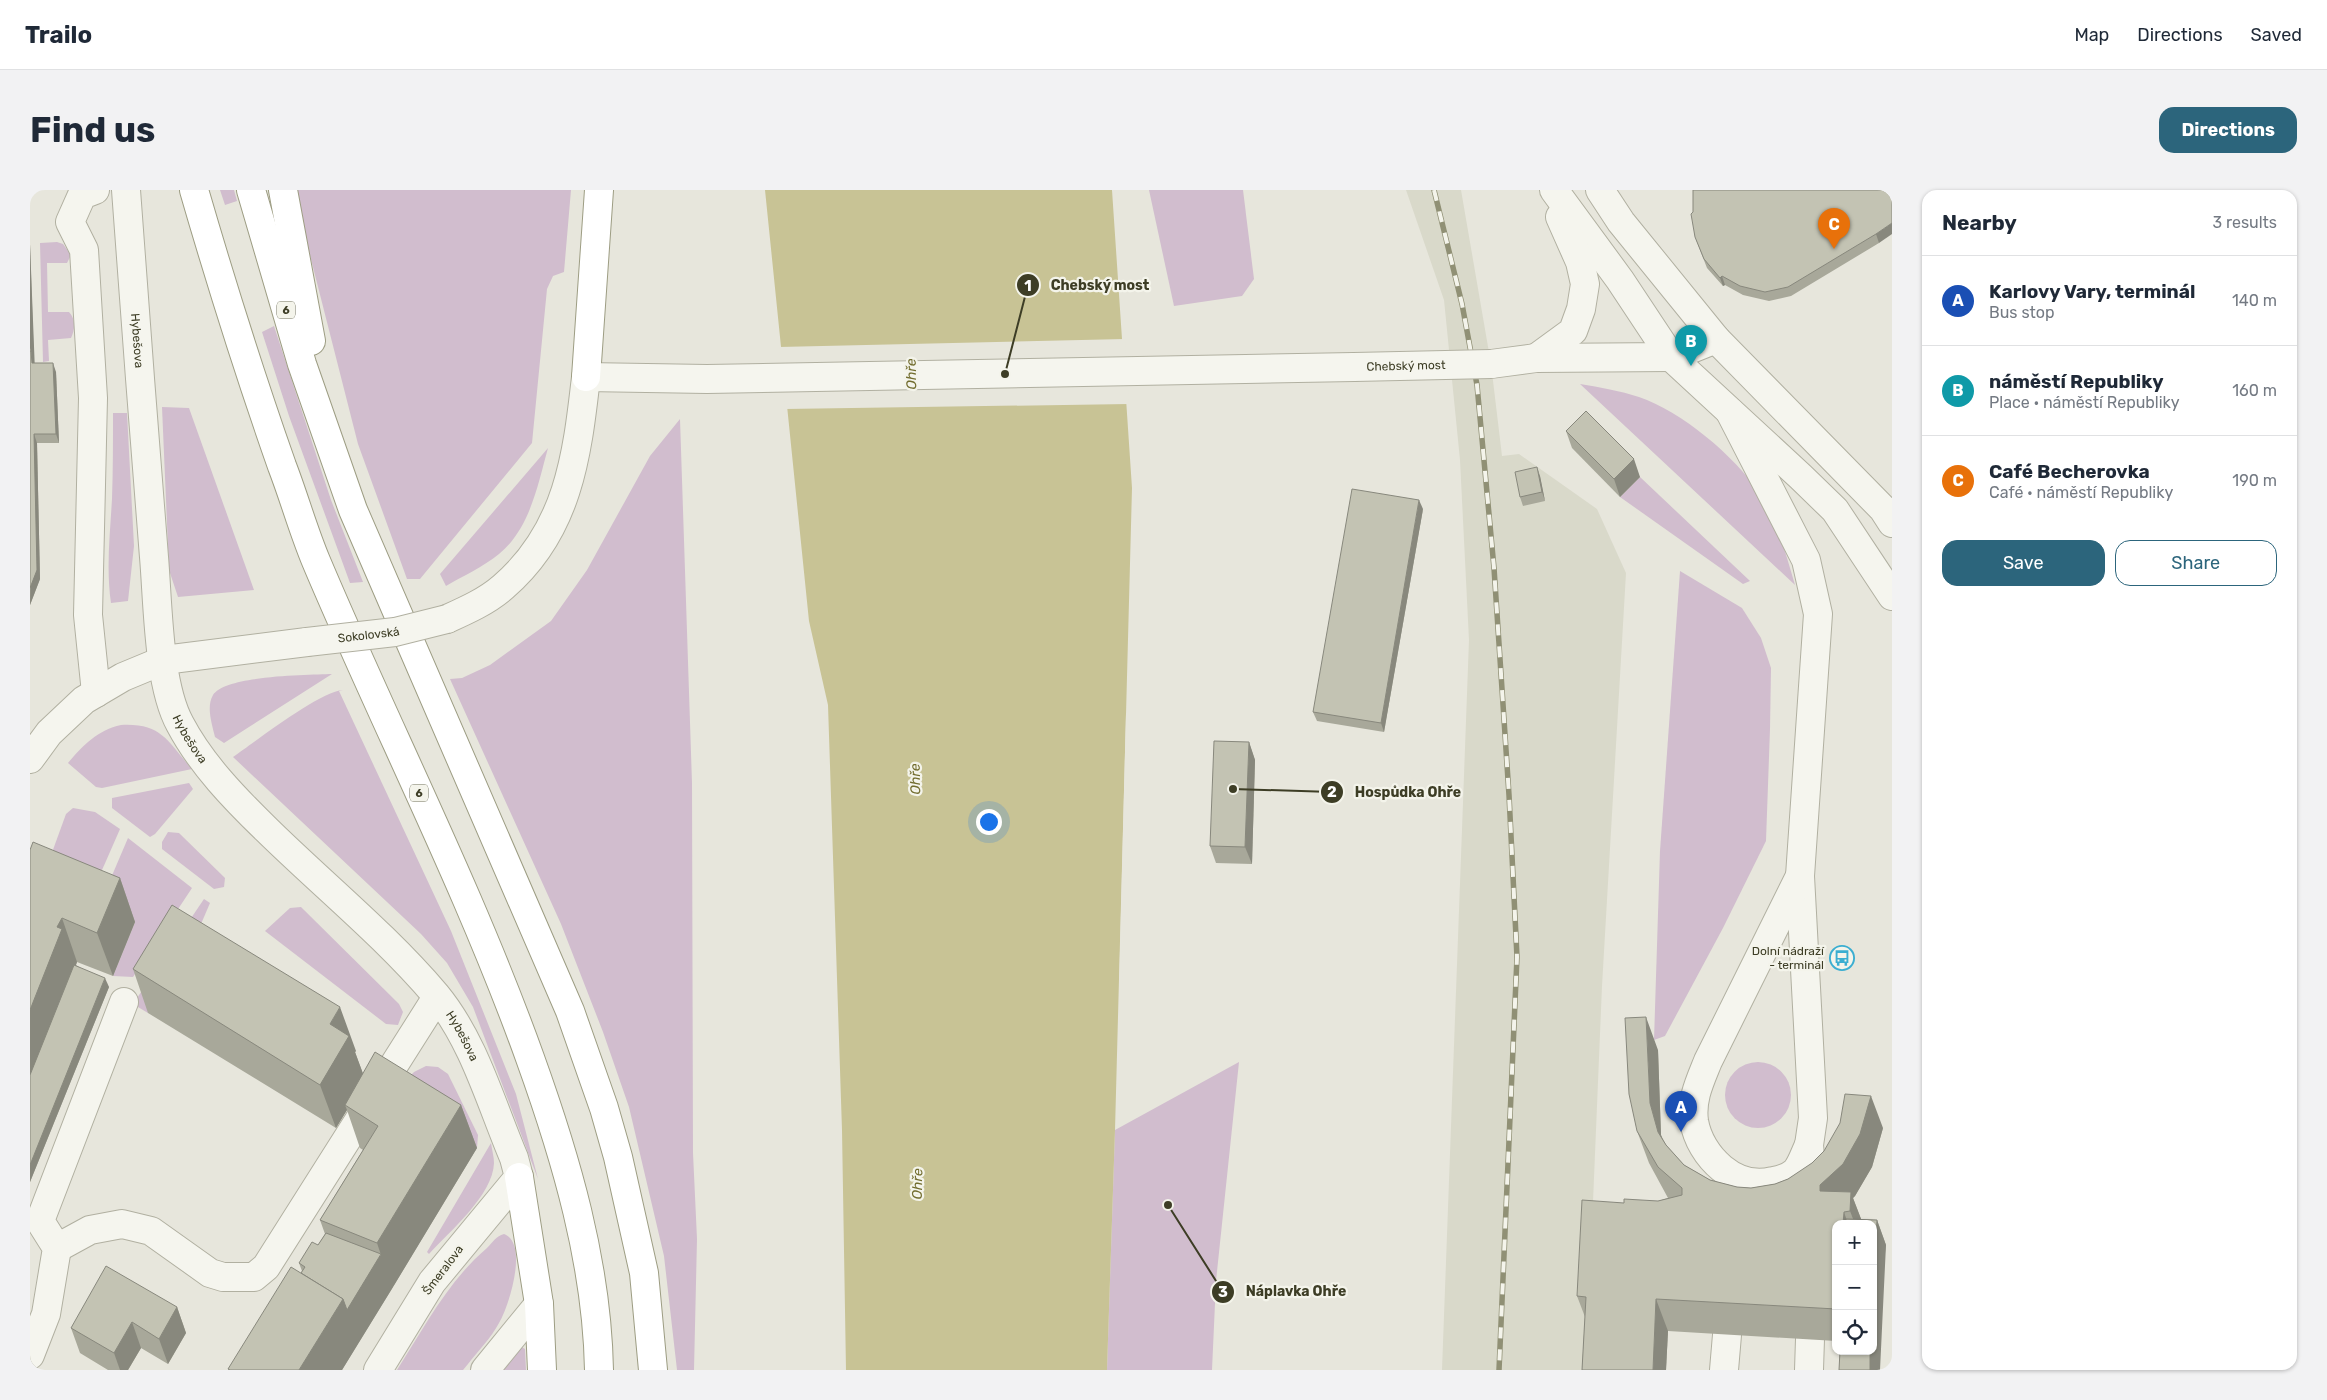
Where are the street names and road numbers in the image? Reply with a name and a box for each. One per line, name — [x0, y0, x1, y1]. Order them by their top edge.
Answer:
road number: 6 — [277, 302, 295, 318]
street label: Hybešova — [128, 313, 146, 368]
street label: Chebský most — [1366, 358, 1446, 374]
street label: Sokolovská — [337, 624, 401, 645]
street label: Hybešova — [169, 712, 210, 766]
road number: 6 — [410, 784, 428, 802]
street label: Hybešova — [443, 1008, 481, 1063]
street label: Šmeralova — [420, 1242, 466, 1298]

